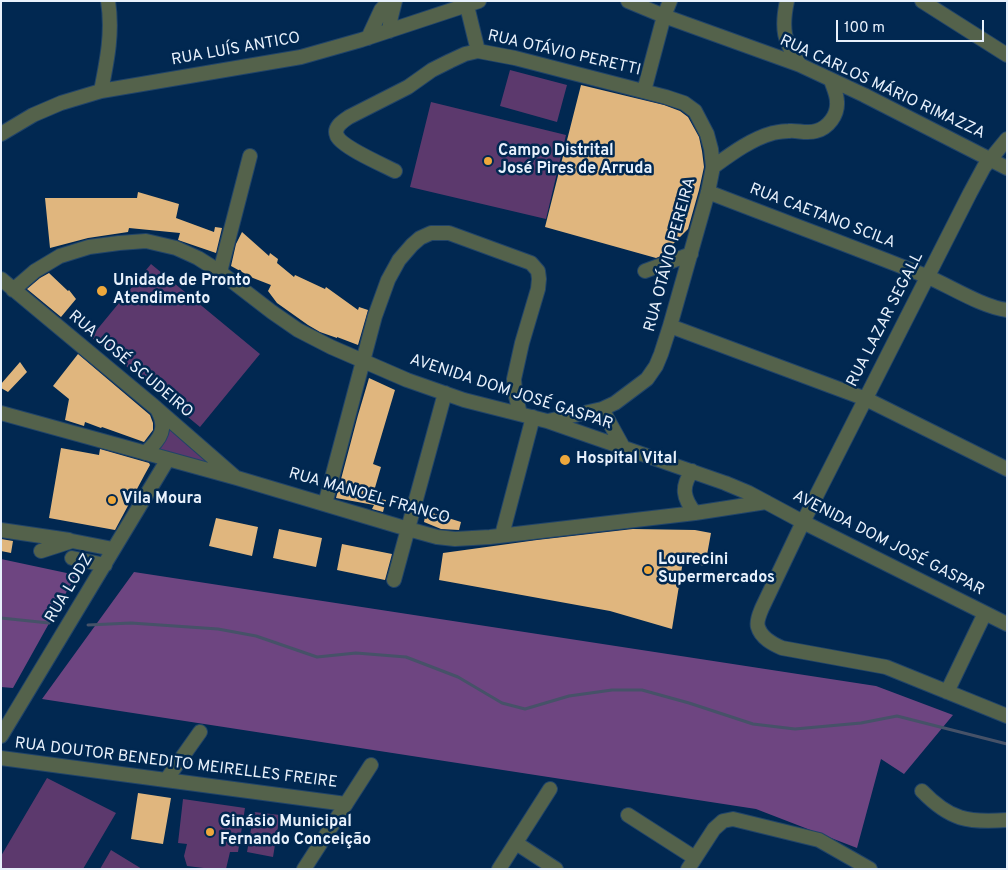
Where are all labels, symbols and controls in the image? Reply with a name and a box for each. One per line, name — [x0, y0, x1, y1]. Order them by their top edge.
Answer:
scale bar — [838, 10, 986, 42]
text: 100 m — [844, 19, 885, 38]
street label: RUA OTÁVIO PERETTI — [485, 27, 643, 81]
street label: RUA LUÍS ANTICO — [170, 29, 302, 71]
street label: RUA CARLOS MÁRIO RIMAZZA — [776, 32, 988, 144]
place label: Campo Distrital José Pires de Arruda — [498, 142, 652, 180]
marker: Campo Distrital José Pires de Arruda — [482, 155, 494, 167]
street label: RUA OTÁVIO PEREIRA — [641, 176, 701, 334]
street label: RUA CAETANO SCILA — [746, 180, 898, 254]
street label: RUA LAZAR SEGALL — [844, 249, 928, 391]
place label: Unidade de Pronto Atendimento — [113, 272, 251, 310]
marker: Unidade de Pronto Atendimento — [95, 284, 109, 298]
street label: RUA JOSÉ SCUDEIRO — [64, 307, 196, 423]
street label: AVENIDA DOM JOSÉ GASPAR — [407, 351, 615, 435]
place label: Hospital Vital — [576, 450, 677, 470]
marker: Hospital Vital — [558, 453, 572, 467]
street label: RUA MANOEL FRANCO — [286, 465, 452, 529]
street label: AVENIDA DOM JOSÉ GASPAR — [789, 487, 987, 601]
place label: Vila Moura — [122, 490, 202, 510]
marker: Vila Moura — [106, 494, 118, 506]
street label: RUA LODZ — [42, 551, 98, 627]
place label: Lourecini Supermercados — [658, 551, 775, 589]
marker: Lourecini Supermercados — [642, 564, 654, 576]
street label: RUA DOUTOR BENEDITO MEIRELLES FREIRE — [14, 735, 338, 793]
place label: Ginásio Municipal Fernando Conceição — [220, 813, 371, 851]
marker: Ginásio Municipal Fernando Conceição — [204, 826, 216, 838]

